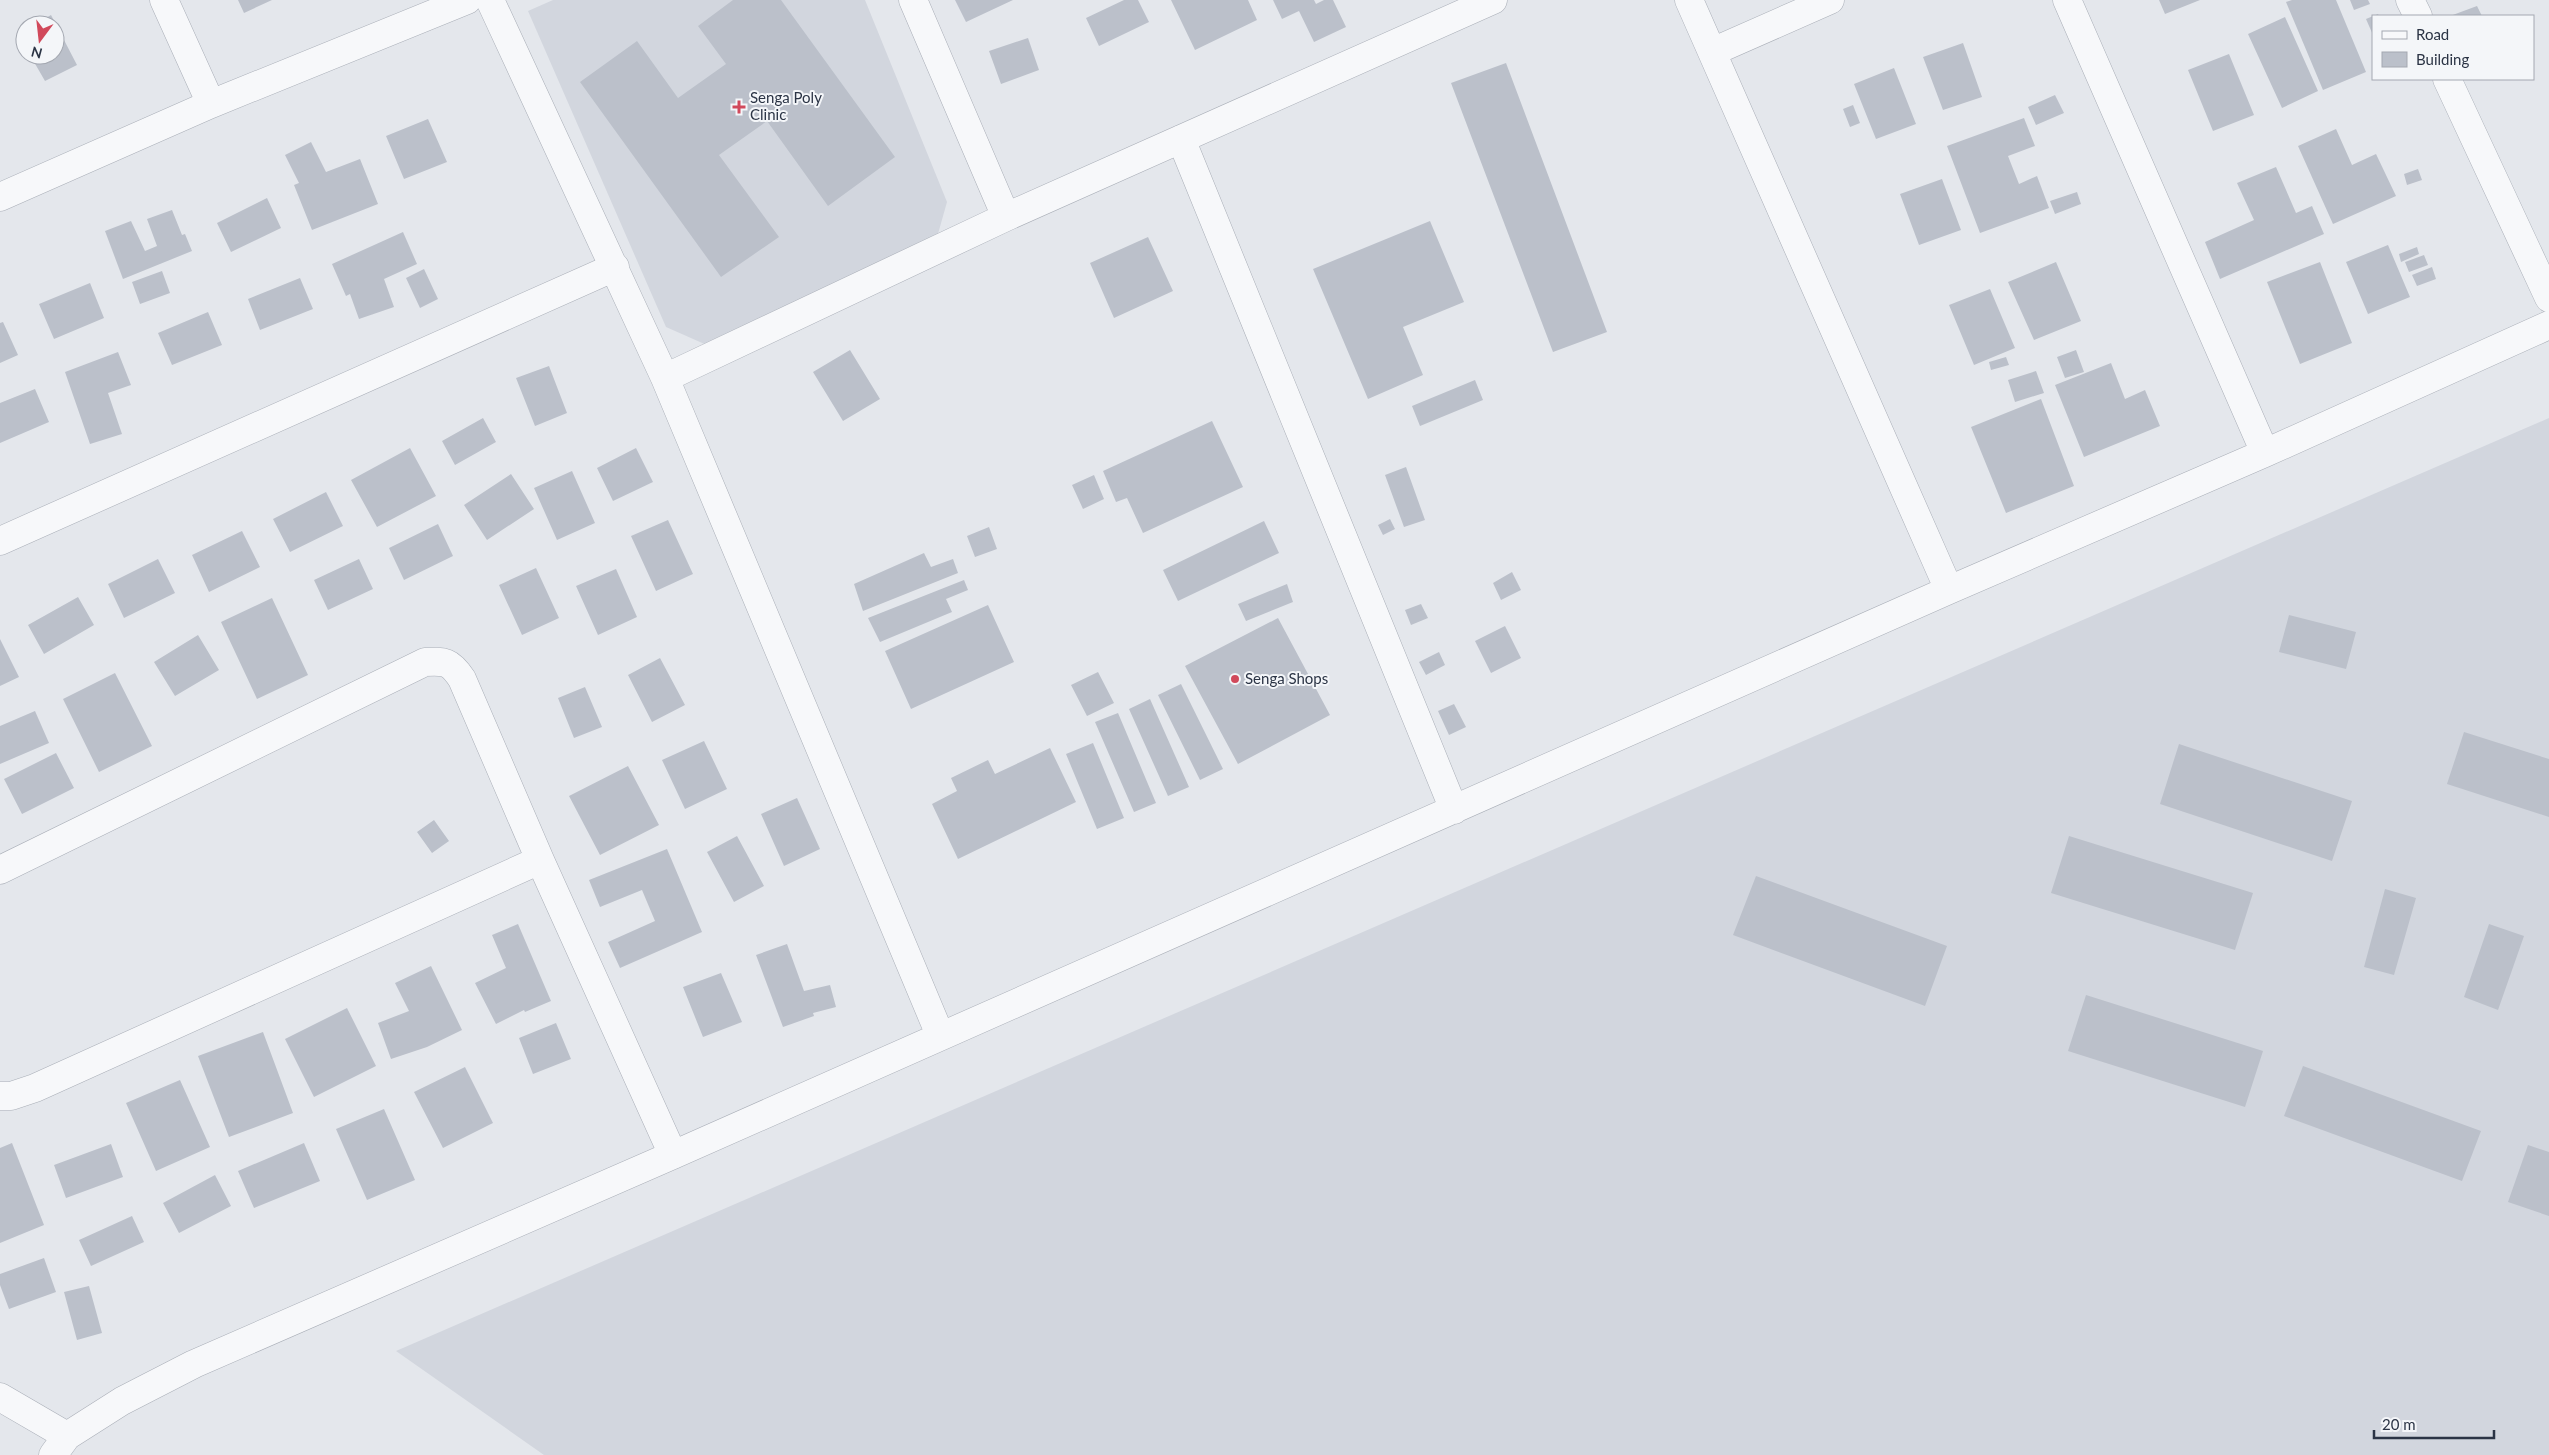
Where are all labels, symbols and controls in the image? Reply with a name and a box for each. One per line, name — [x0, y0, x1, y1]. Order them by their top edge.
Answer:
north arrow — [15, 15, 65, 65]
legend — [2372, 15, 2534, 80]
text: Road — [2416, 25, 2449, 43]
text: N — [29, 43, 44, 63]
text: Building — [2416, 50, 2469, 68]
place label: Senga Poly Clinic — [750, 88, 822, 123]
marker: Senga Poly Clinic — [732, 100, 746, 114]
place label: Senga Shops — [1245, 669, 1328, 687]
marker: Senga Shops — [1229, 673, 1241, 685]
scale bar — [2374, 1408, 2494, 1440]
text: 20 m — [2382, 1415, 2416, 1433]

